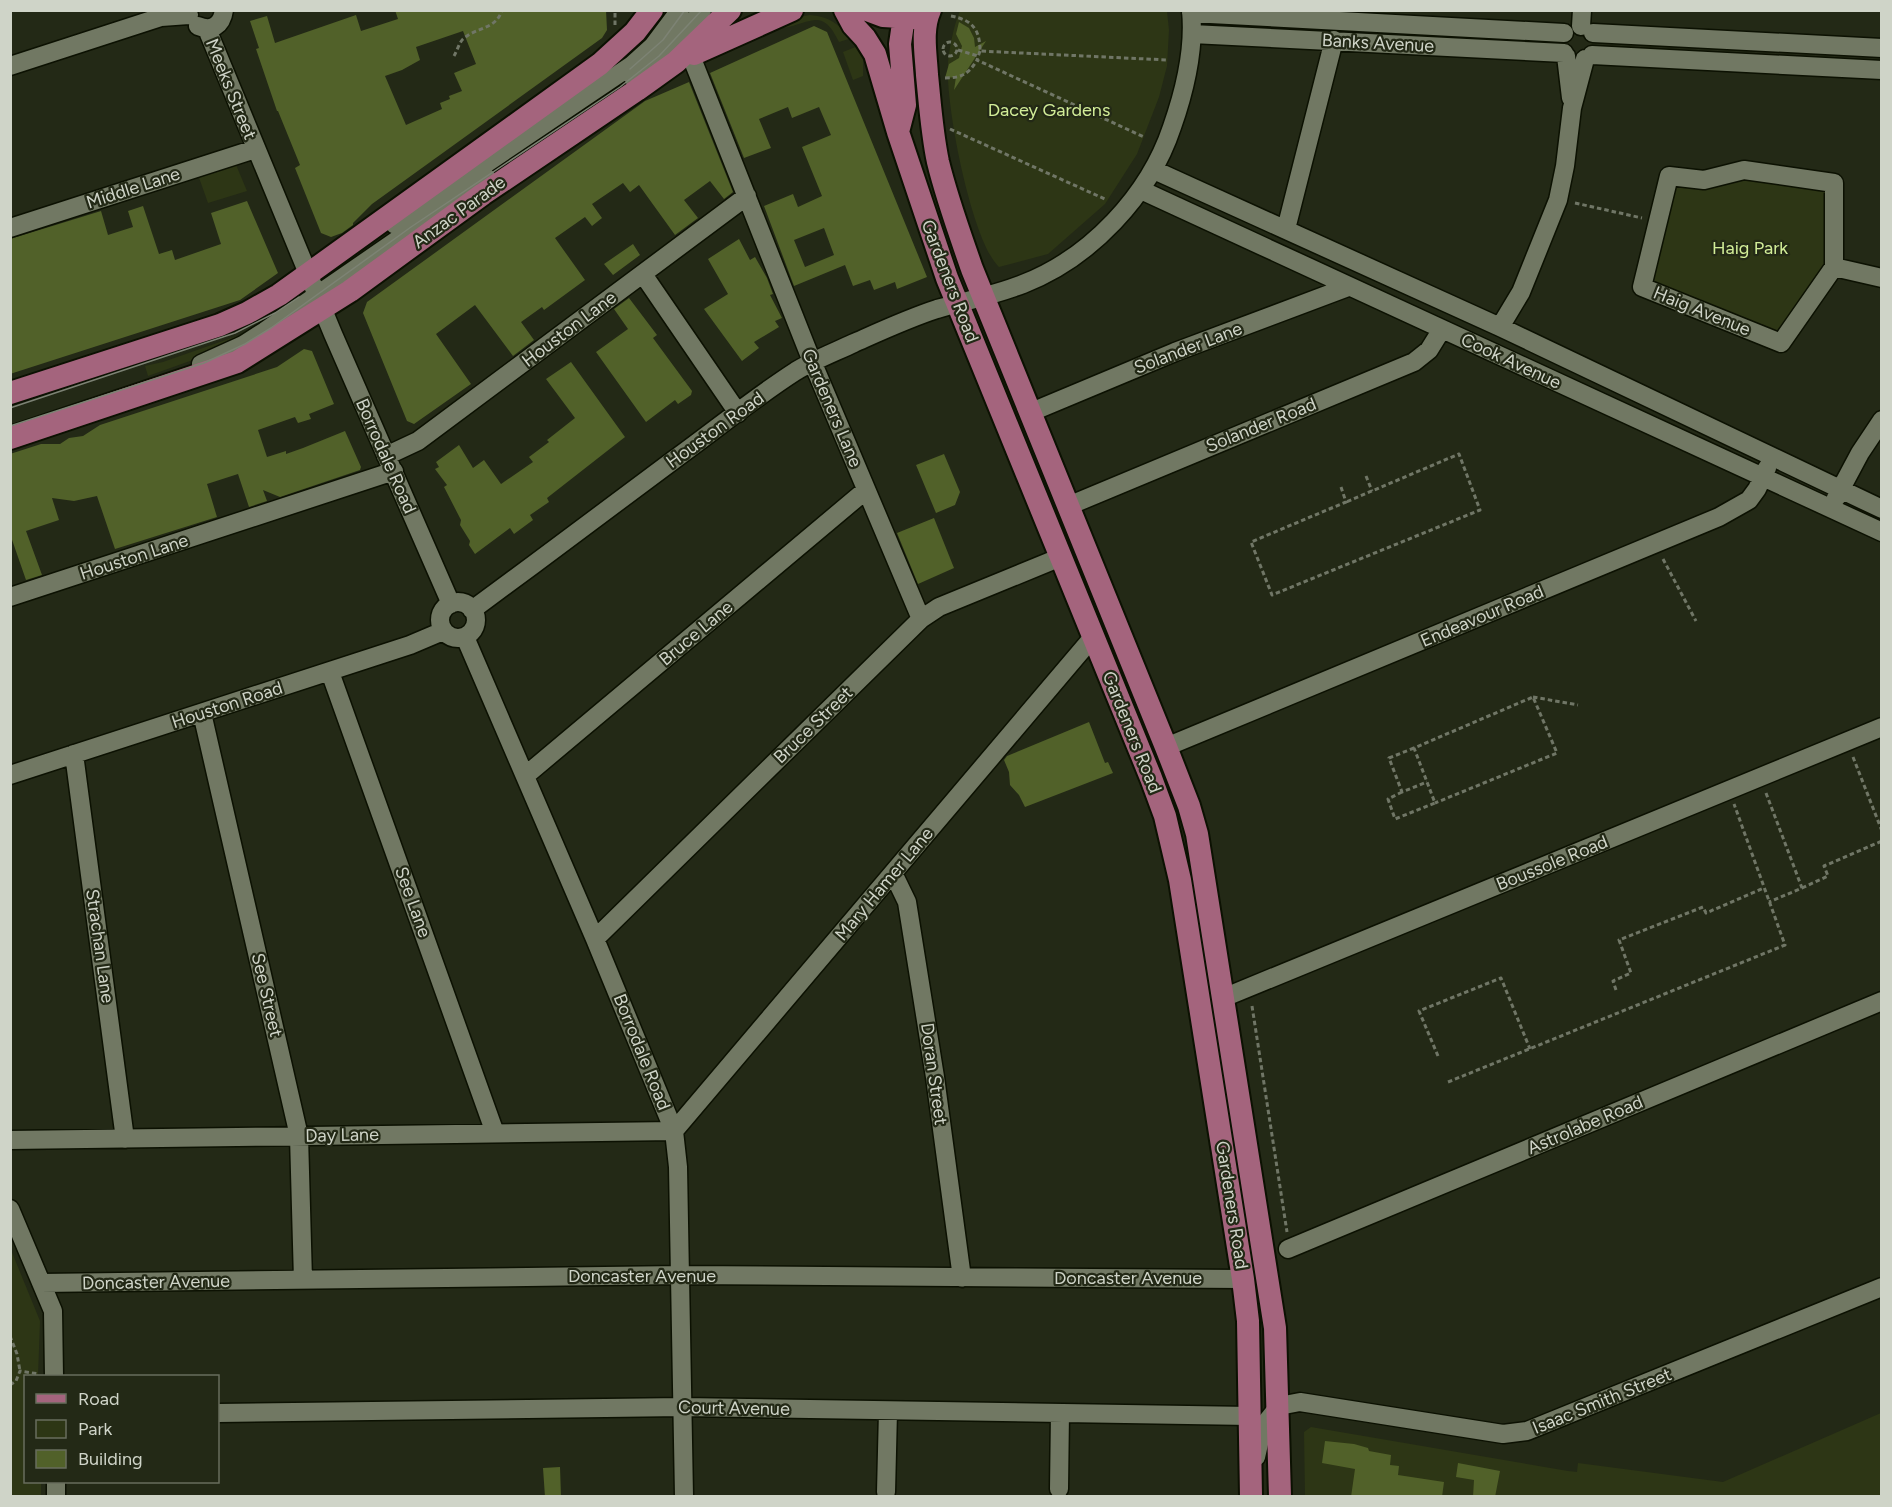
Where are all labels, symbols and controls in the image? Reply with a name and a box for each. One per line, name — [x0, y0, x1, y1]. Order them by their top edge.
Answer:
street label: Banks Avenue — [1321, 29, 1435, 57]
street label: Meeks Street — [201, 35, 261, 143]
park label: Dacey Gardens — [988, 99, 1110, 121]
street label: Middle Lane — [83, 162, 183, 213]
street label: Anzac Parade — [408, 171, 510, 253]
street label: Gardeners Road — [917, 217, 983, 345]
park label: Haig Park — [1712, 237, 1788, 259]
street label: Haig Avenue — [1650, 282, 1754, 341]
street label: Houston Lane — [517, 286, 621, 372]
street label: Solander Lane — [1131, 317, 1245, 379]
street label: Cook Avenue — [1457, 328, 1565, 394]
street label: Gardeners Lane — [797, 345, 867, 471]
street label: Houston Road — [662, 387, 768, 473]
street label: Solander Road — [1203, 393, 1319, 457]
street label: Borrodale Road — [351, 395, 421, 517]
street label: Houston Lane — [77, 529, 191, 585]
street label: Endeavour Road — [1417, 580, 1547, 652]
street label: Bruce Lane — [655, 596, 737, 670]
street label: Gardeners Road — [1098, 668, 1166, 796]
street label: Houston Road — [169, 677, 285, 733]
street label: Bruce Street — [769, 682, 857, 768]
street label: Mary Hamer Lane — [830, 823, 938, 945]
street label: Boussole Road — [1493, 831, 1611, 895]
street label: See Lane — [390, 864, 436, 940]
street label: Strachan Lane — [81, 888, 119, 1005]
street label: See Street — [247, 951, 287, 1039]
street label: Borrodale Road — [609, 991, 675, 1113]
street label: Doran Street — [916, 1021, 952, 1127]
street label: Astrolabe Road — [1524, 1091, 1646, 1159]
street label: Day Lane — [305, 1123, 379, 1147]
street label: Gardeners Road — [1211, 1139, 1253, 1271]
street label: Doncaster Avenue — [568, 1265, 716, 1287]
street label: Doncaster Avenue — [1054, 1267, 1202, 1289]
street label: Doncaster Avenue — [82, 1270, 230, 1294]
street label: Isaac Smith Street — [1529, 1363, 1675, 1439]
legend — [24, 1375, 219, 1483]
text: Road — [78, 1388, 119, 1410]
street label: Court Avenue — [678, 1396, 790, 1420]
text: Park — [78, 1418, 113, 1440]
text: Building — [78, 1448, 143, 1470]

